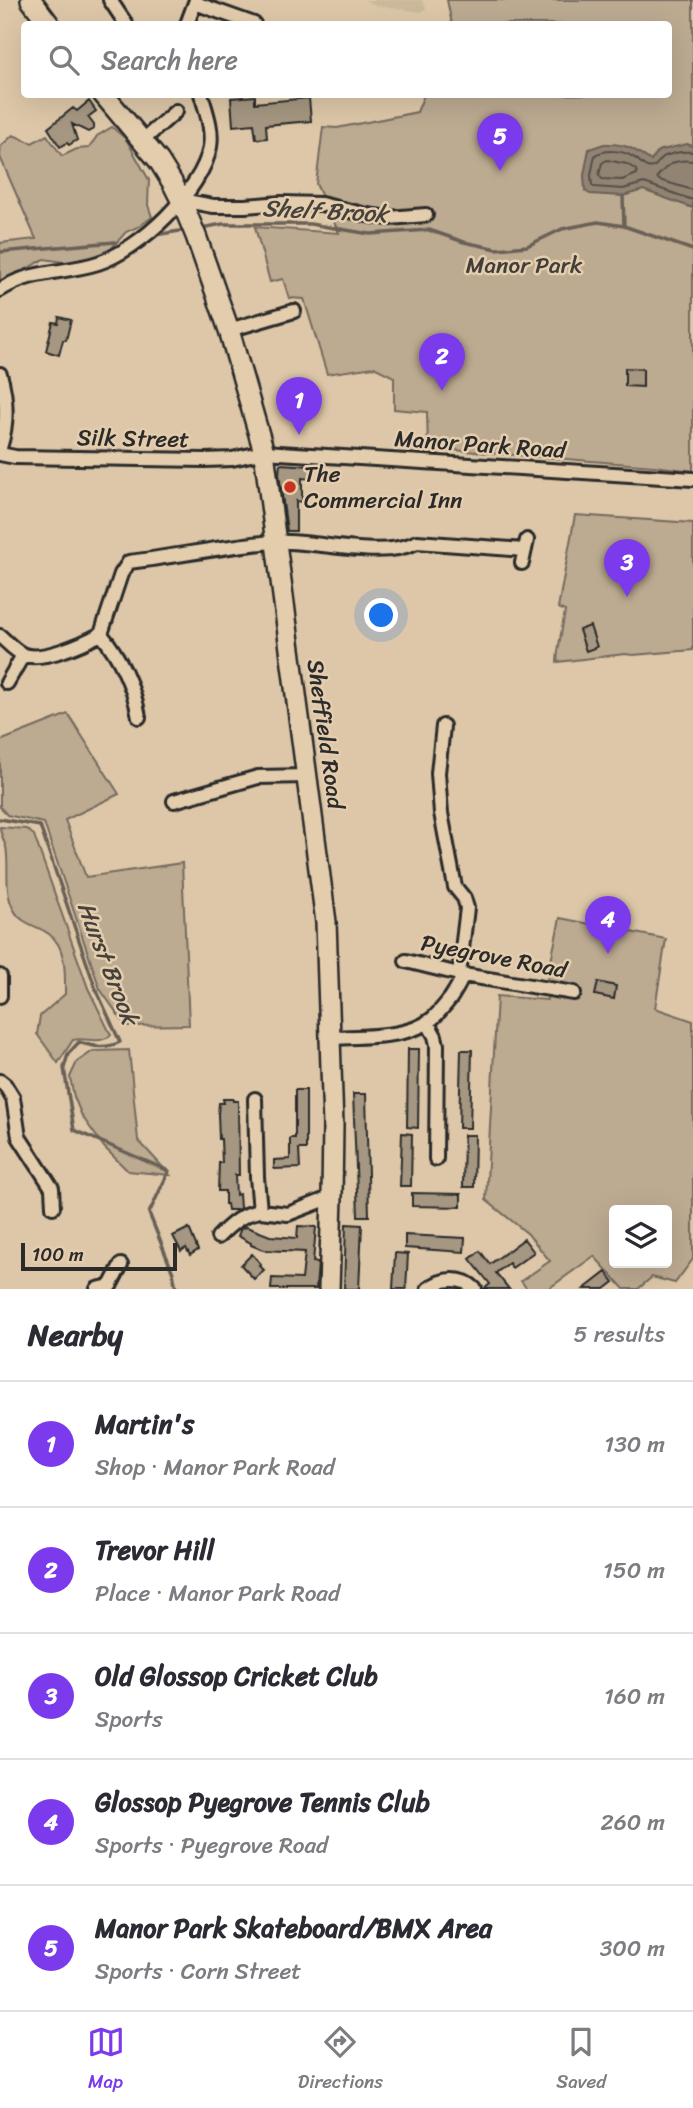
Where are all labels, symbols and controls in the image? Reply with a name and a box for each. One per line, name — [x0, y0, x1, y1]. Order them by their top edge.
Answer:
search box — [21, 21, 672, 98]
text: Search here — [101, 37, 238, 83]
icon: search — [45, 41, 83, 79]
pin: 5 — [477, 113, 523, 171]
water label: Shelf Brook — [261, 187, 392, 235]
park label: Manor Park — [466, 245, 583, 286]
pin: 2 — [419, 333, 465, 391]
pin: 1 — [276, 377, 322, 435]
street label: Silk Street — [76, 417, 190, 460]
street label: Manor Park Road — [393, 418, 569, 471]
place label: The Commercial Inn — [304, 454, 463, 521]
marker: The Commercial Inn — [282, 479, 298, 495]
pin: 3 — [604, 539, 650, 597]
your location — [364, 598, 398, 632]
street label: Sheffield Road — [295, 657, 357, 813]
water label: Hurst Brook — [65, 895, 152, 1034]
pin: 4 — [585, 896, 631, 954]
street label: Pyegrove Road — [418, 922, 572, 991]
map controls — [609, 1205, 672, 1268]
button: layers — [609, 1205, 672, 1268]
text: 100 m — [32, 1238, 84, 1271]
scale bar — [21, 1240, 177, 1272]
text: Nearby — [28, 1308, 123, 1362]
text: 5 results — [574, 1314, 665, 1355]
text: Martin's — [95, 1401, 194, 1447]
text: 1 — [46, 1424, 56, 1465]
text: 130 m — [604, 1424, 665, 1465]
text: Shop · Manor Park Road — [95, 1447, 335, 1488]
text: Trevor Hill — [95, 1527, 214, 1573]
text: 2 — [44, 1550, 58, 1591]
text: 150 m — [603, 1550, 665, 1591]
text: Place · Manor Park Road — [95, 1573, 340, 1614]
text: Old Glossop Cricket Club — [95, 1653, 378, 1699]
text: 3 — [45, 1676, 57, 1717]
text: 160 m — [604, 1676, 665, 1717]
text: Sports — [95, 1699, 163, 1740]
text: Glossop Pyegrove Tennis Club — [95, 1779, 430, 1825]
text: 4 — [44, 1802, 58, 1843]
text: 260 m — [600, 1802, 665, 1843]
text: Sports · Pyegrove Road — [95, 1825, 328, 1866]
text: Manor Park Skateboard/BMX Area — [95, 1905, 492, 1951]
text: 5 — [44, 1928, 58, 1969]
text: 300 m — [600, 1928, 665, 1969]
text: Sports · Corn Street — [95, 1951, 301, 1992]
tab: Map — [87, 2023, 125, 2098]
tab: Directions — [298, 2023, 383, 2098]
tab: Saved — [556, 2023, 606, 2098]

